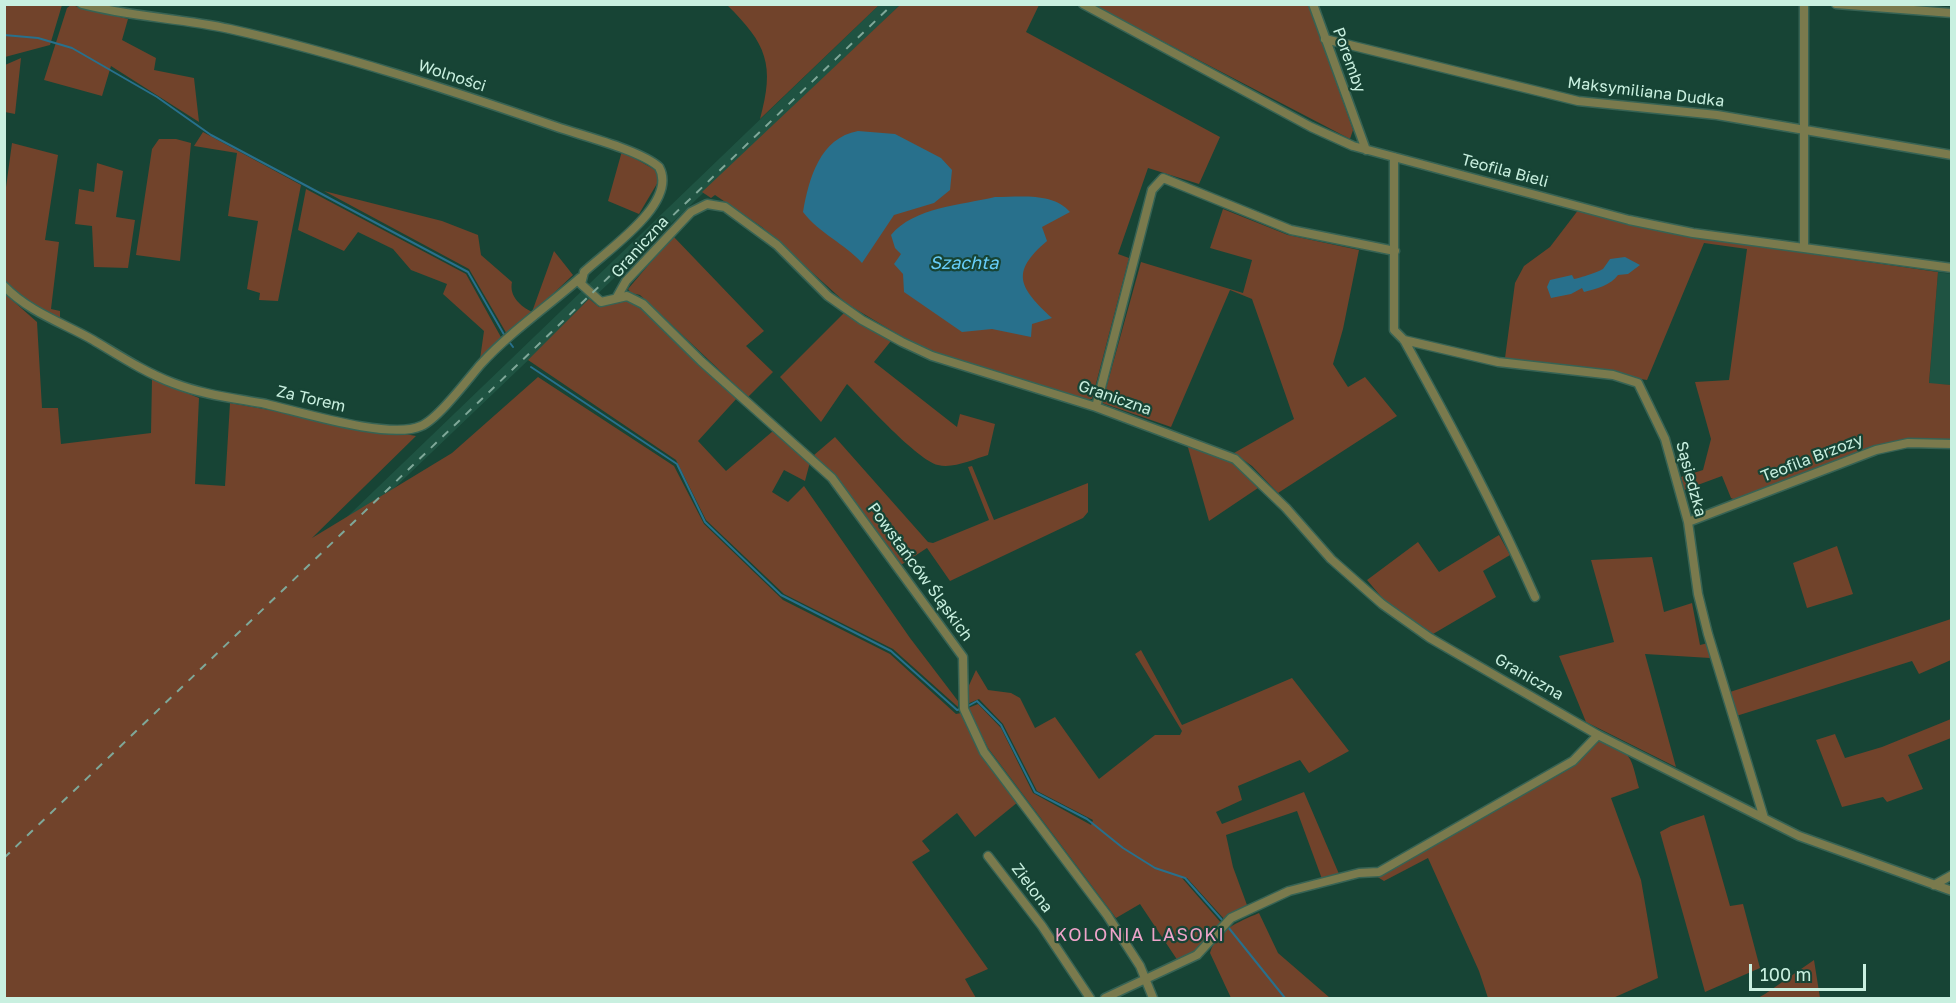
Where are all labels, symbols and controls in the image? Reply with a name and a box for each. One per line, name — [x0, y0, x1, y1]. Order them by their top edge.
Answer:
street label: Poremby — [1328, 25, 1370, 95]
street label: Wolności — [416, 56, 488, 96]
street label: Maksymiliana Dudka — [1567, 73, 1725, 111]
street label: Teofila Bieli — [1459, 150, 1551, 192]
street label: Graniczna — [607, 212, 673, 282]
water label: Szachta — [930, 252, 998, 274]
street label: Graniczna — [1076, 377, 1154, 419]
street label: Za Torem — [275, 382, 347, 416]
street label: Teofila Brzozy — [1758, 430, 1866, 486]
street label: Sąsiedzka — [1672, 439, 1710, 519]
street label: Powstańców Śląskich — [863, 499, 977, 645]
street label: Graniczna — [1491, 650, 1567, 704]
street label: Zielona — [1007, 860, 1057, 916]
district label: KOLONIA LASOKI — [1055, 924, 1225, 946]
scale bar — [1752, 952, 1869, 990]
text: 100 m — [1760, 963, 1811, 985]

